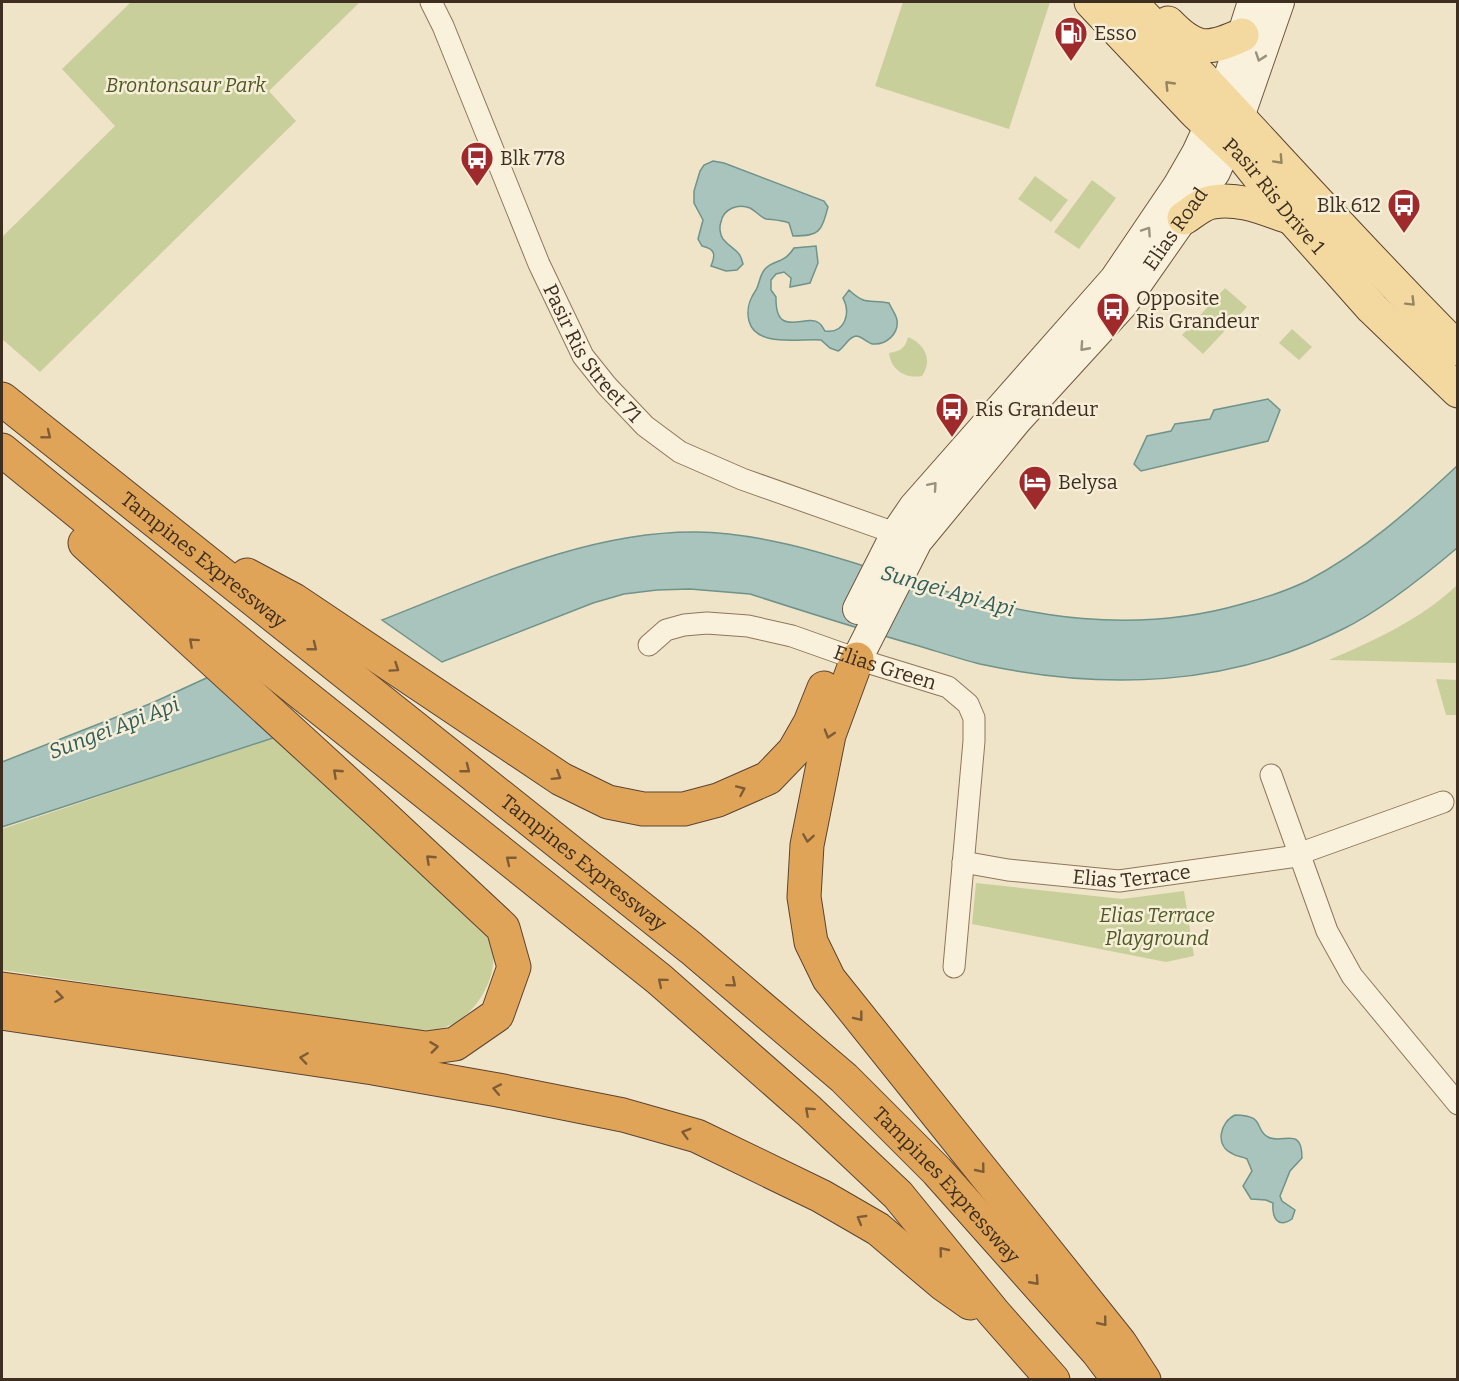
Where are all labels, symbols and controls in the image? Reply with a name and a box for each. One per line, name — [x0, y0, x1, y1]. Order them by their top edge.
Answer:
fuel station icon: Esso — [1053, 15, 1089, 62]
place label: Esso — [1094, 21, 1137, 45]
one-way arrow — [1255, 51, 1267, 62]
park label: Brontonsaur Park — [106, 73, 266, 97]
one-way arrow — [1165, 81, 1176, 92]
street label: Pasir Ris Drive 1 — [1218, 133, 1330, 259]
bus stop icon: Blk 778 — [459, 140, 495, 187]
place label: Blk 778 — [500, 146, 566, 170]
one-way arrow — [1271, 152, 1282, 163]
street label: Elias Road — [1138, 183, 1213, 275]
bus stop icon: Blk 612 — [1386, 187, 1422, 234]
place label: Blk 612 — [1317, 193, 1381, 217]
one-way arrow — [1140, 227, 1151, 238]
street label: Pasir Ris Street 71 — [538, 280, 647, 427]
place label: Opposite Ris Grandeur — [1136, 286, 1259, 333]
bus stop icon: Opposite Ris Grandeur — [1095, 291, 1131, 338]
one-way arrow — [1404, 295, 1415, 306]
one-way arrow — [1080, 341, 1091, 351]
bus stop icon: Ris Grandeur — [934, 391, 970, 438]
place label: Ris Grandeur — [975, 397, 1098, 421]
one-way arrow — [40, 428, 51, 439]
hotel icon: Belysa — [1017, 464, 1053, 511]
place label: Belysa — [1058, 470, 1118, 494]
one-way arrow — [926, 482, 937, 493]
street label: Tampines Expressway — [116, 487, 292, 633]
water label: Sungei Api Api — [878, 560, 1018, 622]
one-way arrow — [189, 638, 200, 649]
one-way arrow — [306, 640, 317, 651]
street label: Elias Green — [831, 640, 940, 695]
one-way arrow — [388, 661, 399, 672]
water label: Sungei Api Api — [45, 691, 183, 765]
one-way arrow — [824, 728, 837, 739]
one-way arrow — [459, 761, 470, 772]
one-way arrow — [551, 768, 561, 780]
one-way arrow — [333, 769, 344, 780]
one-way arrow — [735, 785, 746, 797]
street label: Tampines Expressway — [496, 789, 672, 936]
one-way arrow — [802, 832, 815, 842]
one-way arrow — [426, 855, 436, 866]
one-way arrow — [506, 857, 517, 868]
street label: Elias Terrace — [1071, 859, 1192, 893]
park label: Elias Terrace Playground — [1099, 903, 1215, 950]
one-way arrow — [725, 976, 736, 987]
one-way arrow — [658, 978, 669, 989]
one-way arrow — [55, 991, 64, 1003]
one-way arrow — [852, 1010, 863, 1021]
one-way arrow — [430, 1041, 439, 1053]
one-way arrow — [300, 1052, 309, 1064]
one-way arrow — [492, 1084, 501, 1096]
street label: Tampines Expressway — [868, 1102, 1025, 1268]
one-way arrow — [805, 1107, 815, 1118]
one-way arrow — [682, 1128, 692, 1140]
one-way arrow — [974, 1163, 985, 1174]
one-way arrow — [857, 1215, 867, 1227]
one-way arrow — [940, 1247, 951, 1258]
one-way arrow — [1028, 1275, 1039, 1285]
one-way arrow — [1095, 1315, 1106, 1326]

